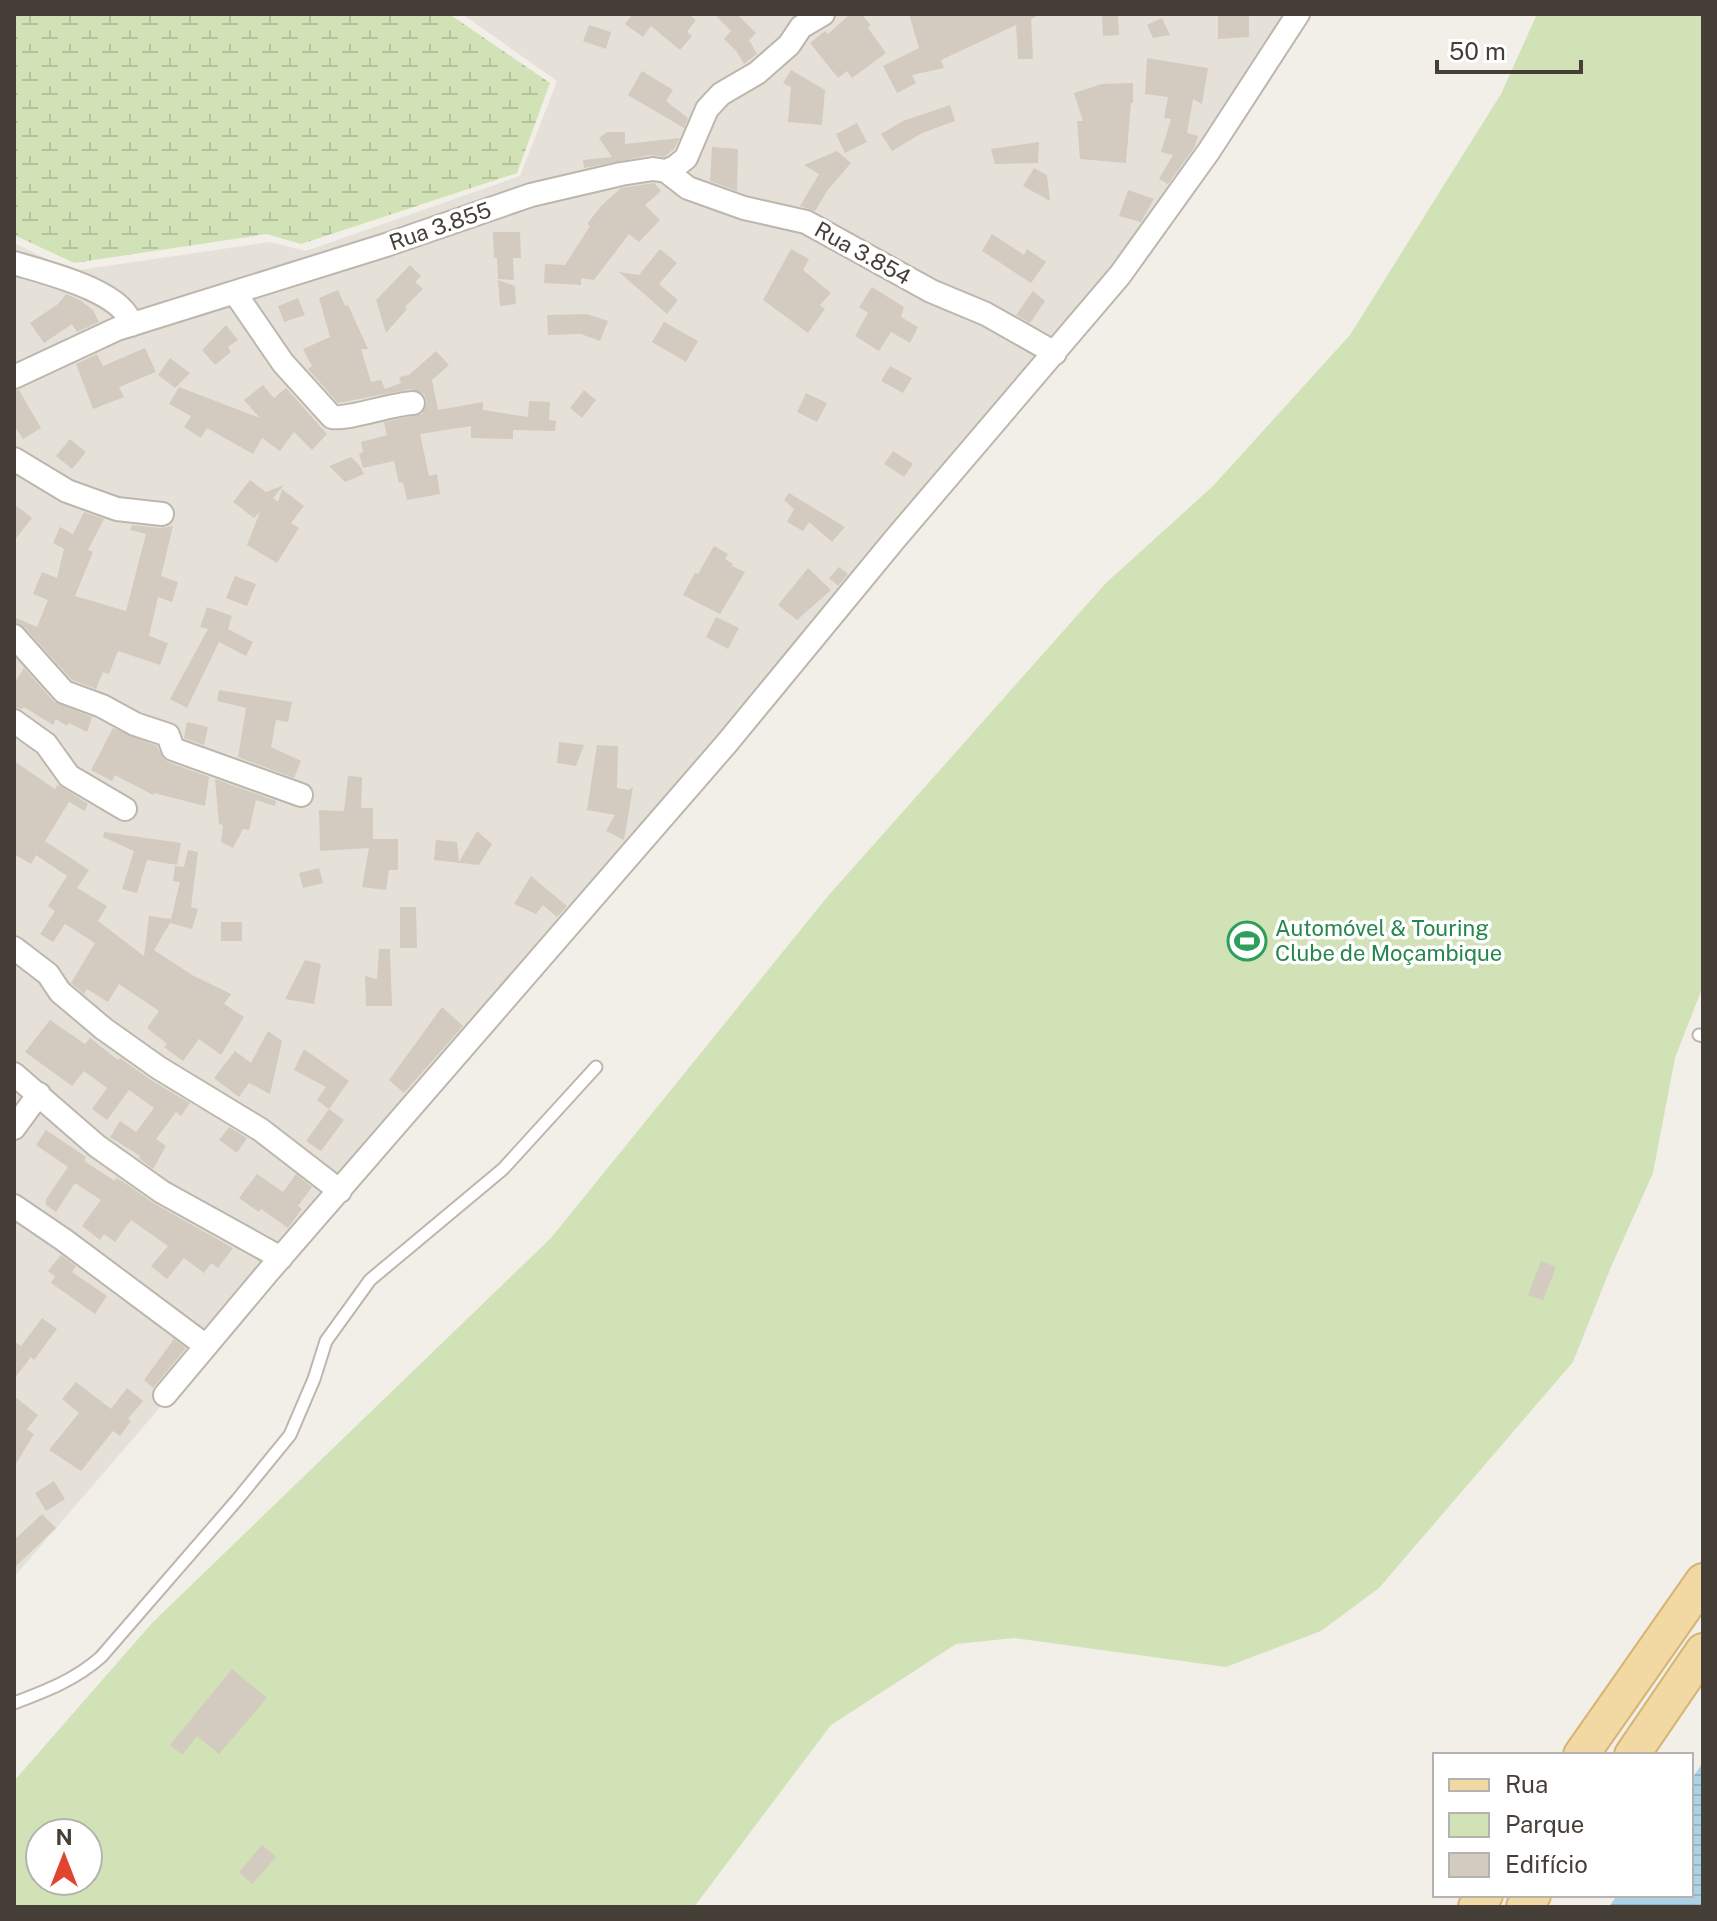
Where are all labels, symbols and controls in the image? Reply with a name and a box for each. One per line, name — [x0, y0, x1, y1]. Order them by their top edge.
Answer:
scale bar — [1437, 24, 1581, 74]
text: 50 m — [1449, 37, 1506, 65]
street label: Rua 3.855 — [386, 196, 494, 256]
street label: Rua 3.854 — [810, 216, 916, 290]
place label: Automóvel & Touring Clube de Moçambique — [1275, 915, 1502, 966]
sports icon: Automóvel & Touring Clube de Moçambique — [1226, 920, 1268, 962]
legend — [1433, 1753, 1693, 1897]
text: Rua — [1505, 1770, 1548, 1798]
text: Parque — [1505, 1810, 1584, 1838]
north arrow — [24, 1817, 104, 1897]
text: N — [55, 1824, 73, 1850]
text: Edifício — [1505, 1850, 1588, 1878]

